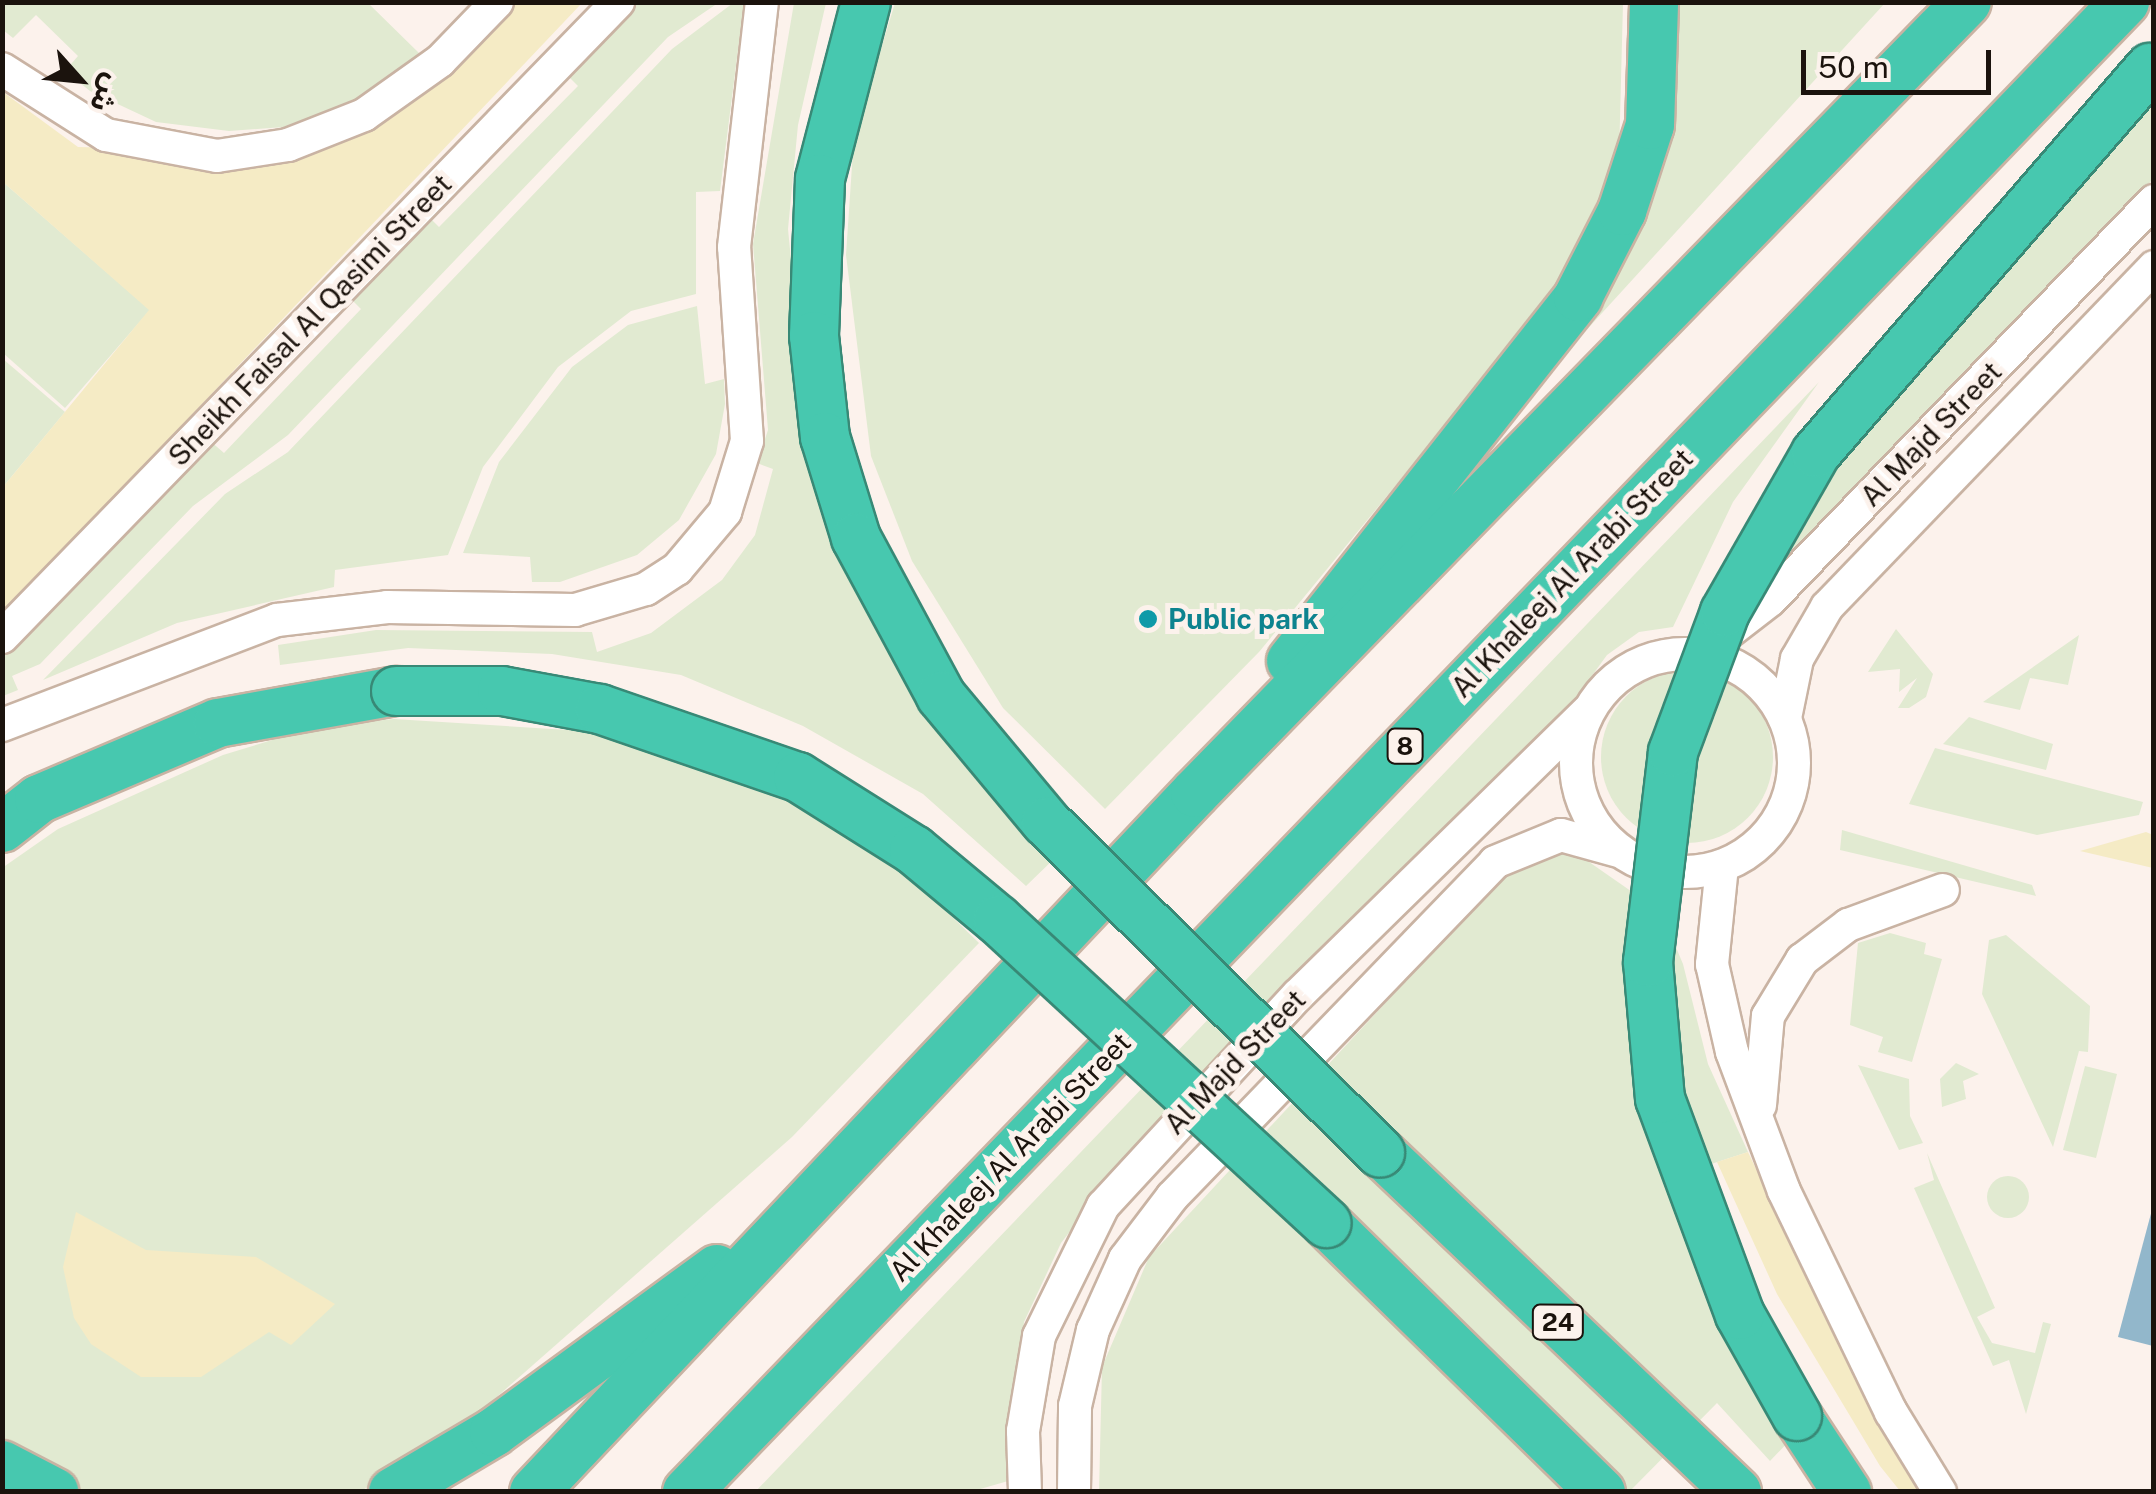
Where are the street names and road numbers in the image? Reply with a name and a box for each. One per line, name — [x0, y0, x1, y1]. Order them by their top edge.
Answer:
street label: Sheikh Faisal Al Qasimi Street — [162, 167, 458, 473]
street label: Al Majd Street — [1854, 355, 2008, 513]
street label: Al Khaleej Al Arabi Street — [1444, 442, 1700, 704]
road number: 8 — [1385, 726, 1425, 766]
street label: Al Majd Street — [1158, 983, 1312, 1141]
street label: Al Khaleej Al Arabi Street — [882, 1026, 1138, 1288]
road number: 24 — [1530, 1302, 1586, 1342]

